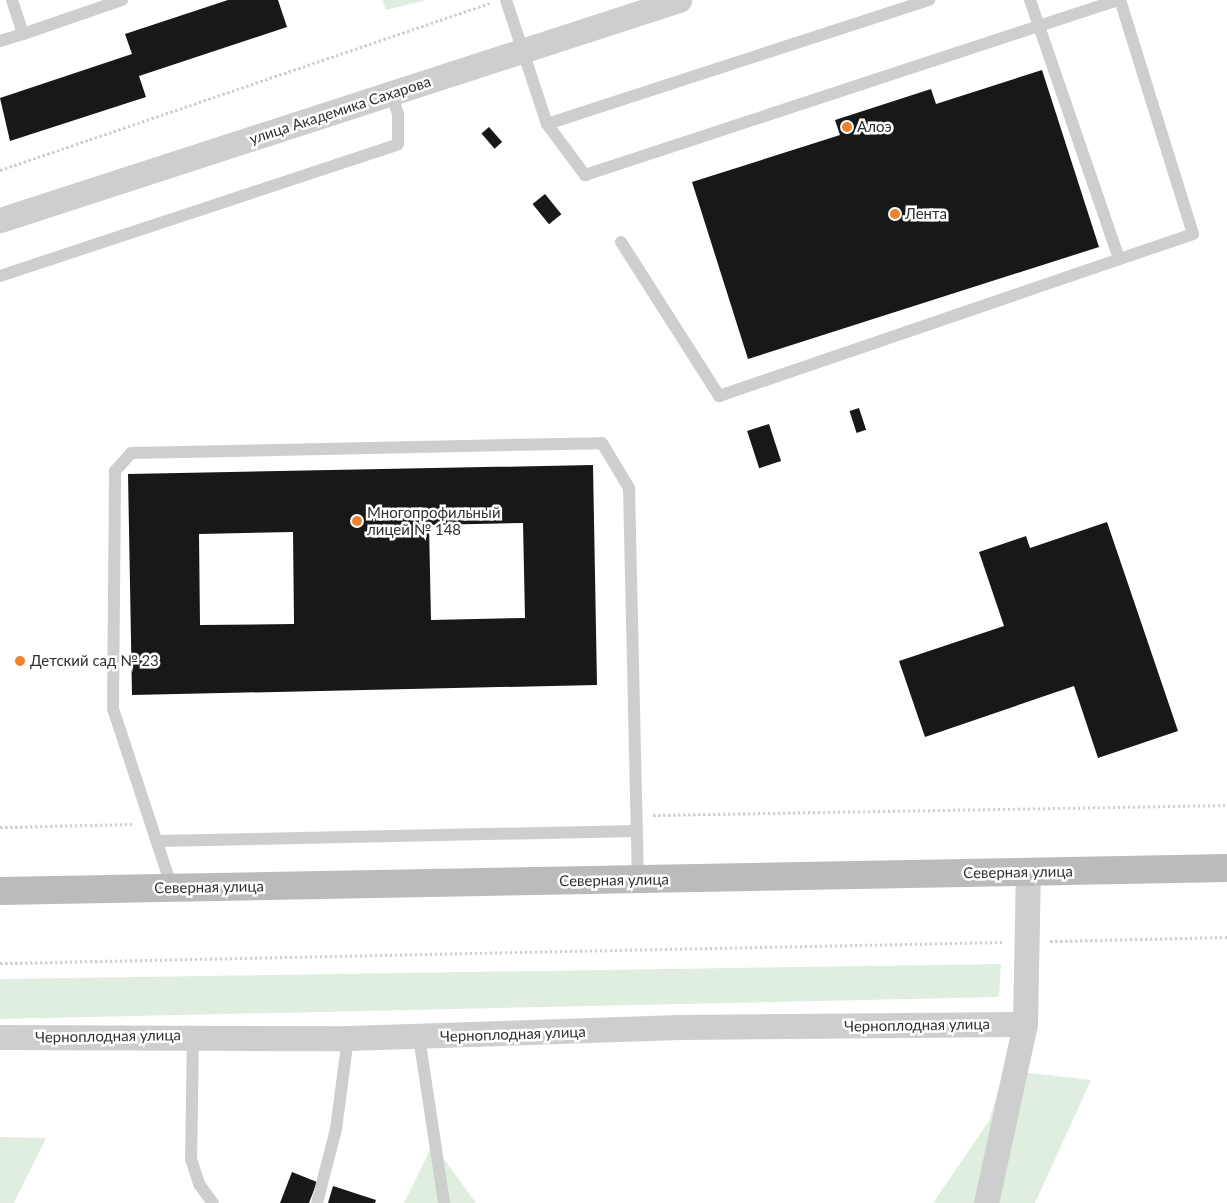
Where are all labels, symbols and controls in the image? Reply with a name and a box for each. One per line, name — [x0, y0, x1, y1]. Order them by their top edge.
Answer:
street label: улица Академика Сахарова — [247, 72, 433, 148]
place label: Алоэ — [857, 118, 892, 136]
marker: Алоэ — [841, 121, 853, 133]
place label: Лента — [905, 205, 947, 223]
marker: Лента — [889, 208, 901, 220]
place label: Многопрофильный лицей № 148 — [367, 503, 501, 538]
marker: Многопрофильный лицей № 148 — [351, 515, 363, 527]
place label: Детский сад № 23 — [30, 652, 159, 670]
marker: Детский сад № 23 — [14, 655, 26, 667]
street label: Северная улица — [963, 862, 1073, 882]
street label: Северная улица — [559, 870, 669, 890]
street label: Северная улица — [154, 877, 264, 897]
street label: Черноплодная улица — [844, 1015, 990, 1035]
street label: Черноплодная улица — [440, 1022, 586, 1046]
street label: Черноплодная улица — [35, 1026, 181, 1046]

